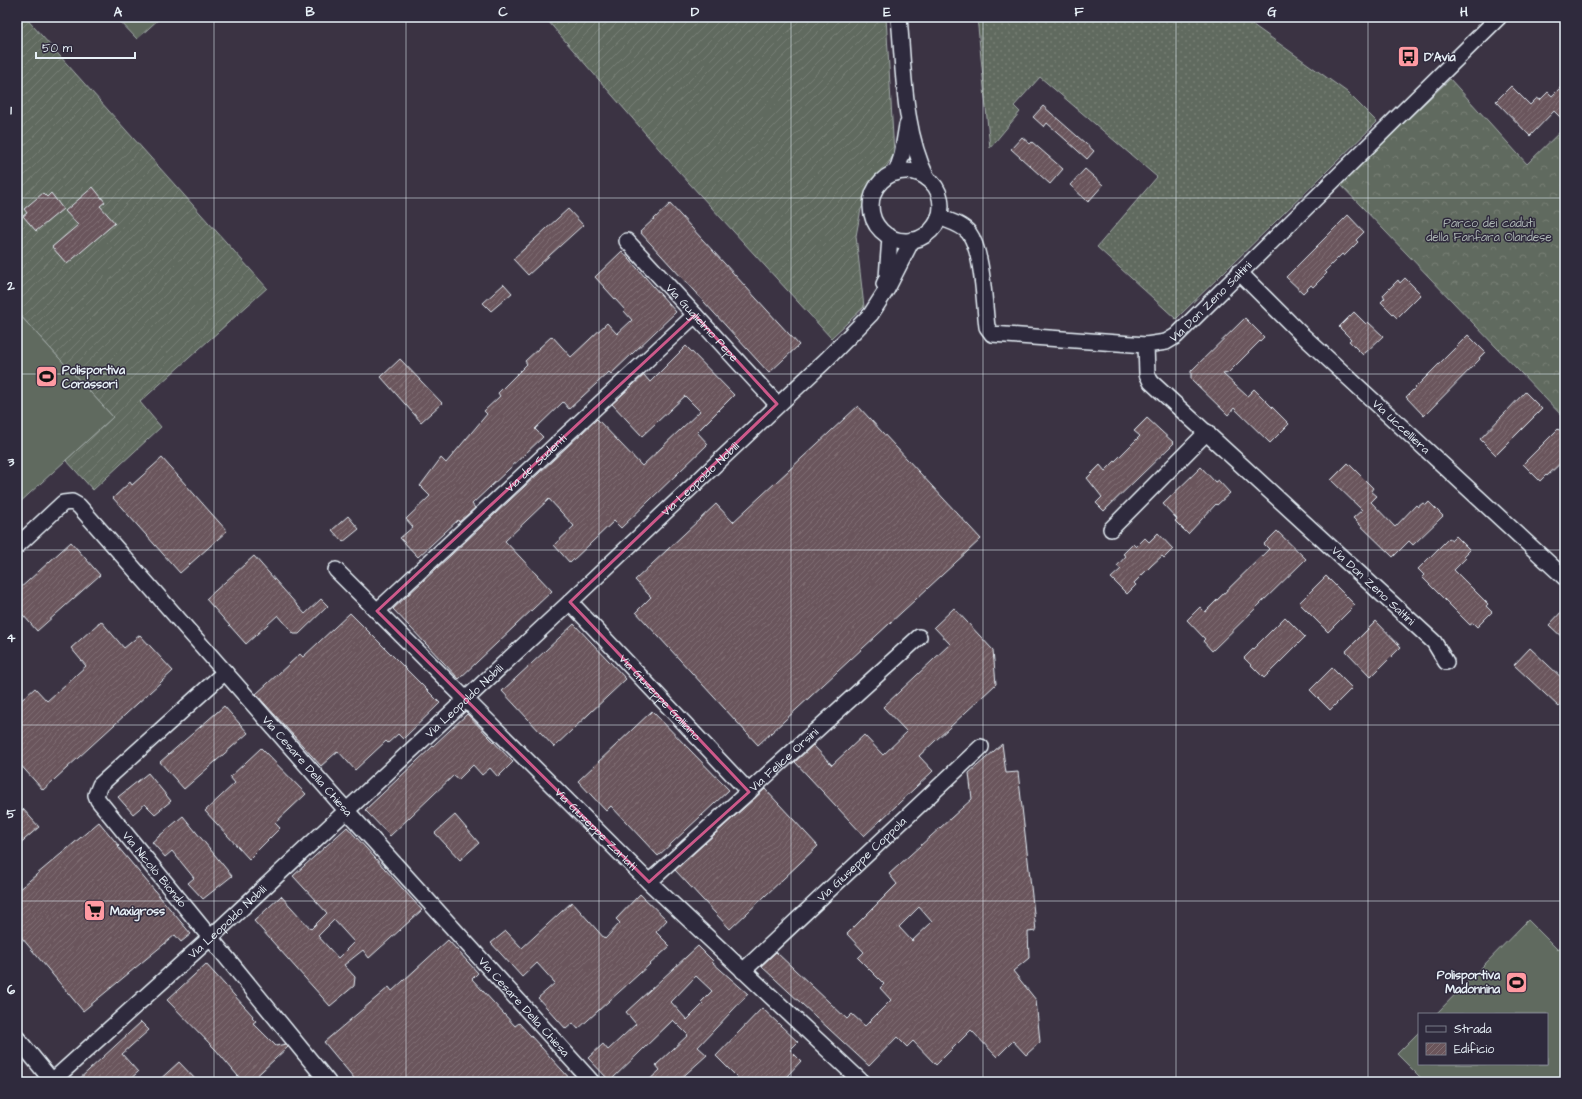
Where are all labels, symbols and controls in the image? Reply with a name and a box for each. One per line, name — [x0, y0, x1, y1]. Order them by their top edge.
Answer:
text: A — [114, 3, 123, 21]
text: B — [305, 3, 315, 21]
text: C — [498, 3, 508, 21]
text: D — [691, 3, 700, 21]
text: E — [883, 3, 891, 21]
text: F — [1074, 3, 1084, 21]
text: G — [1267, 3, 1277, 21]
text: H — [1460, 3, 1468, 21]
scale bar — [36, 34, 135, 60]
text: 50 m — [42, 40, 73, 57]
bus stop icon: D'Avia — [1395, 44, 1421, 70]
place label: D'Avia — [1424, 49, 1456, 66]
text: 1 — [10, 101, 12, 119]
park label: Parco dei caduti della Fanfara Olandese — [1426, 215, 1552, 246]
street label: Via Don Zeno Saltini — [1166, 257, 1256, 346]
text: 2 — [6, 277, 15, 295]
street label: Via Guglielmo Pepe — [662, 280, 743, 366]
place label: Polisportiva Corassori — [62, 362, 126, 393]
sports icon: Polisportiva Corassori — [33, 364, 59, 390]
street label: Via Uccelliera — [1368, 395, 1434, 458]
street label: Via de’ Sudenti — [501, 430, 571, 496]
street label: Via Leopoldo Nobili — [657, 438, 743, 520]
text: 3 — [7, 453, 15, 471]
street label: Via Don Zeno Saltini — [1327, 543, 1419, 630]
text: 4 — [7, 629, 16, 647]
street label: Via Giuseppe Galliano — [615, 651, 705, 744]
street label: Via Leopoldo Nobili — [421, 660, 507, 742]
street label: Via Cesare Della Chiesa — [258, 712, 356, 820]
street label: Via Felice Orsini — [745, 724, 822, 796]
street label: Via Giuseppe Zarlati — [551, 784, 641, 874]
text: 5 — [6, 805, 16, 823]
street label: Via Giuseppe Coppola — [813, 813, 910, 906]
street label: Via Nicolò Biondo — [118, 828, 191, 911]
street label: Via Leopoldo Nobili — [184, 881, 270, 963]
supermarket icon: Maxigross — [82, 898, 108, 924]
place label: Maxigross — [110, 903, 165, 922]
street label: Via Cesare Della Chiesa — [474, 953, 574, 1060]
place label: Polisportiva Madonnina — [1437, 967, 1501, 998]
sports icon: Polisportiva Madonnina — [1503, 969, 1529, 995]
text: 6 — [7, 981, 16, 999]
legend — [1418, 1013, 1548, 1065]
text: Strada — [1454, 1021, 1492, 1038]
text: Edificio — [1454, 1041, 1494, 1058]

